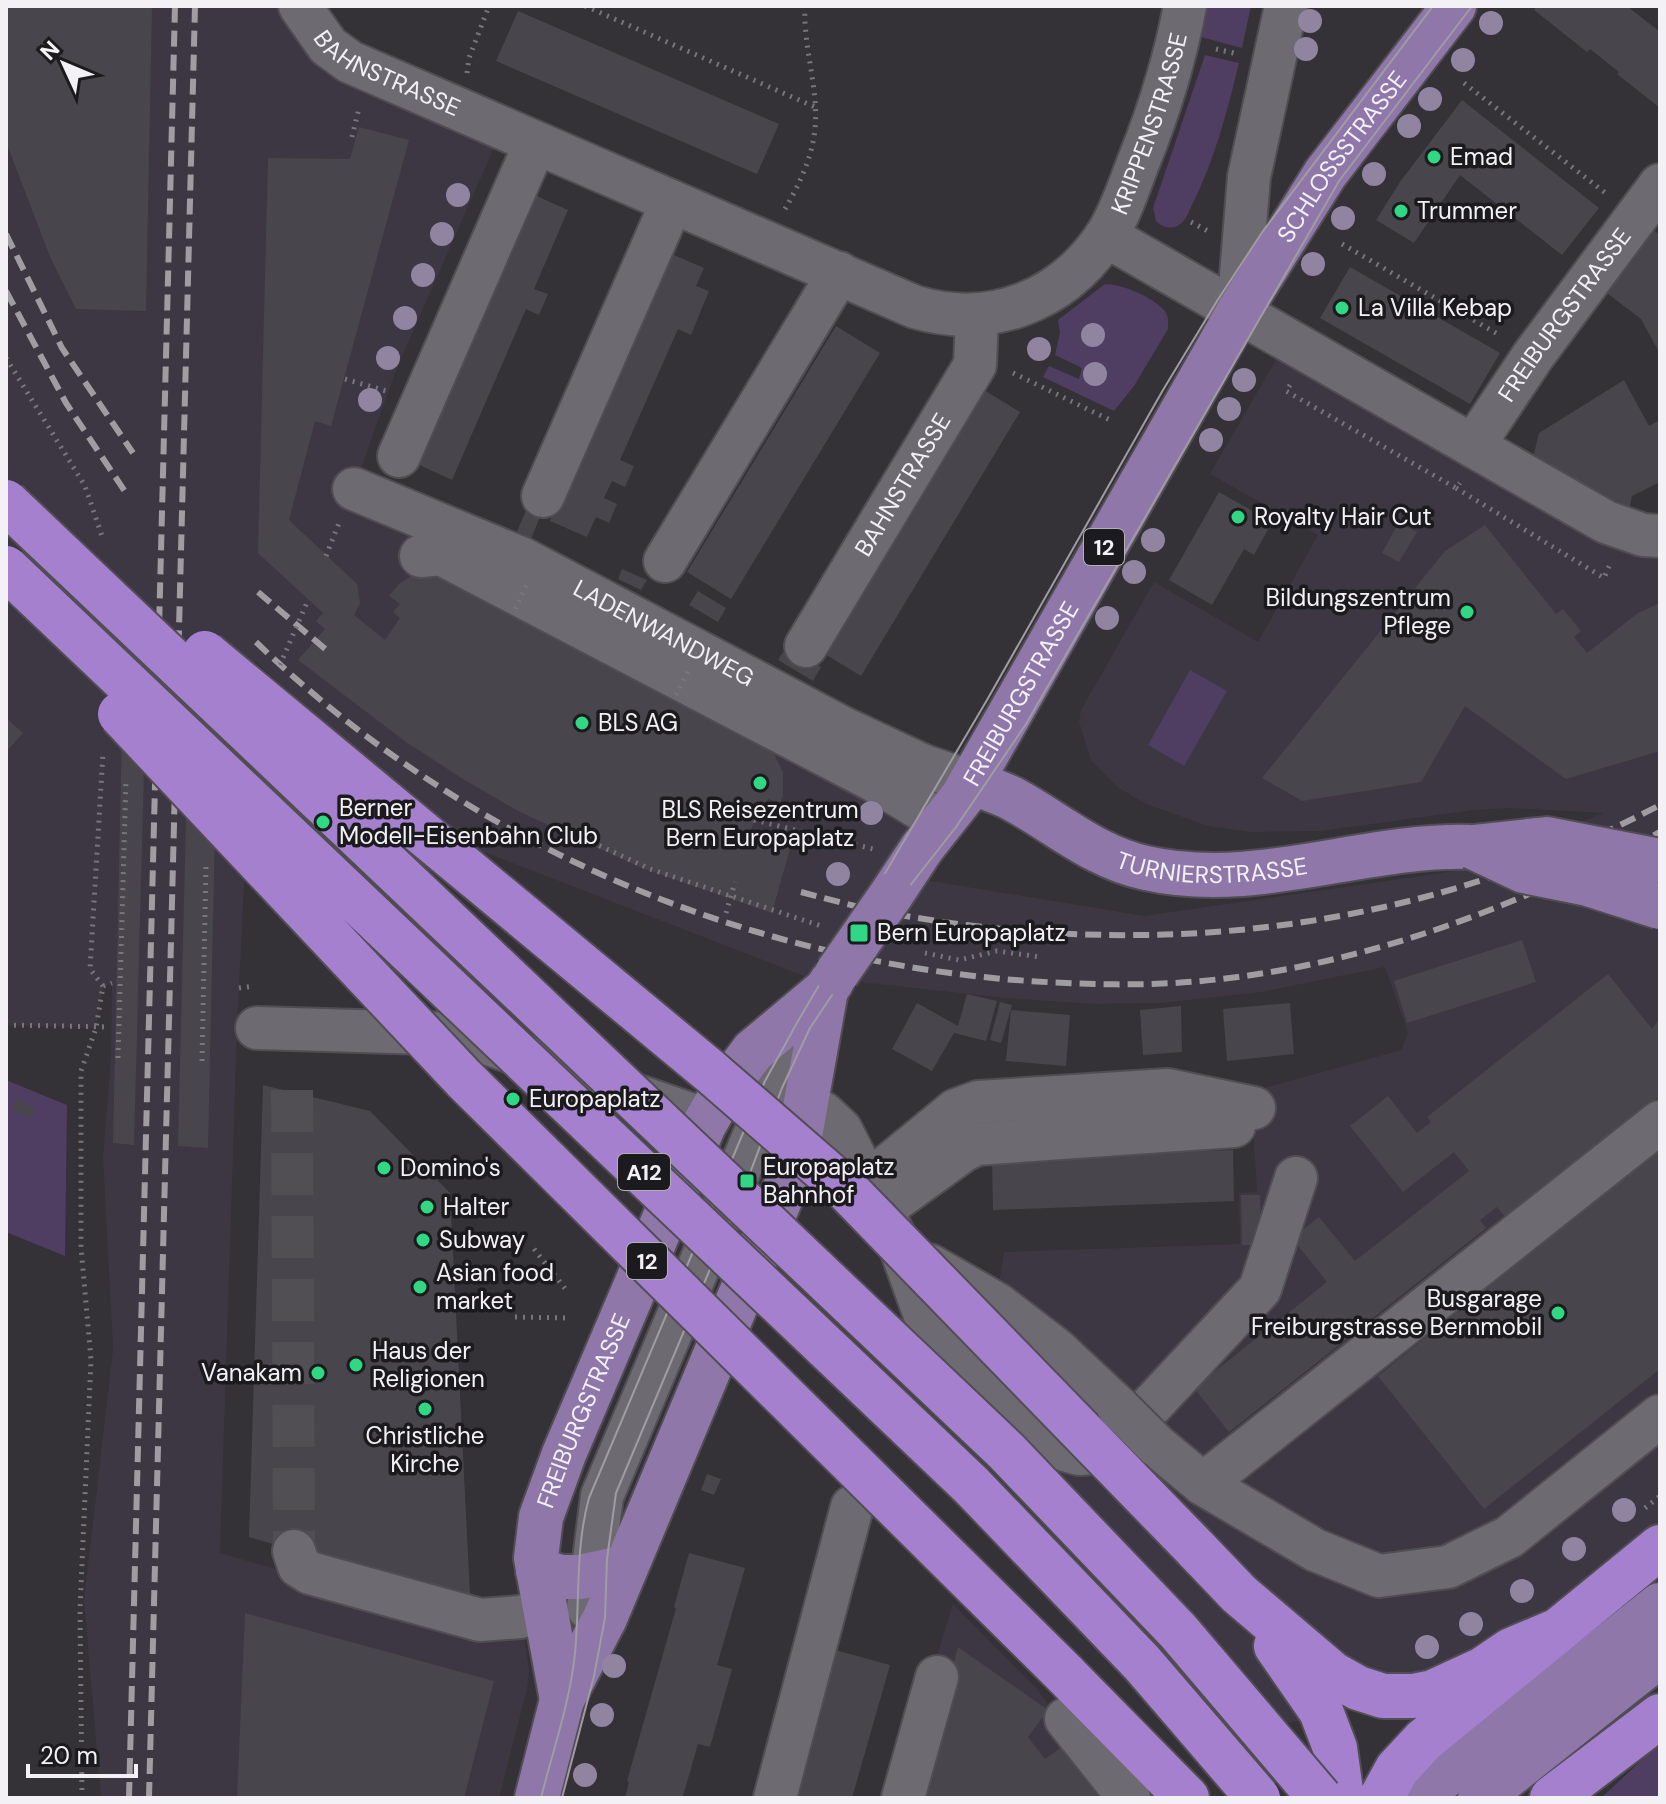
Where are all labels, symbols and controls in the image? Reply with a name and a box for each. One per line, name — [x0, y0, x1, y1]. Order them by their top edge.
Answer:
north arrow — [24, 24, 104, 104]
street label: BAHNSTRASSE — [307, 24, 465, 123]
street label: KRIPPENSTRASSE — [1104, 29, 1194, 219]
text: N — [34, 35, 66, 66]
street label: SCHLOSSSTRASSE — [1270, 65, 1413, 248]
place label: Emad — [1450, 141, 1513, 172]
marker: Emad — [1425, 148, 1443, 166]
place label: Trummer — [1417, 195, 1517, 226]
marker: Trummer — [1392, 202, 1410, 220]
street label: FREIBURGSTRASSE — [1491, 222, 1638, 408]
place label: La Villa Kebap — [1358, 292, 1512, 323]
marker: La Villa Kebap — [1333, 299, 1351, 317]
street label: BAHNSTRASSE — [848, 407, 957, 562]
place label: Royalty Hair Cut — [1254, 501, 1432, 532]
marker: Royalty Hair Cut — [1229, 508, 1247, 526]
road number: 12 — [1084, 529, 1124, 565]
street label: LADENWANDWEG — [568, 572, 760, 693]
place label: Bildungszentrum Pflege — [1266, 582, 1451, 641]
street label: FREIBURGSTRASSE — [956, 596, 1086, 792]
marker: Bildungszentrum Pflege — [1458, 603, 1476, 621]
place label: BLS AG — [598, 707, 678, 738]
marker: BLS AG — [573, 714, 591, 732]
marker: BLS Reisezentrum Bern Europaplatz — [751, 774, 769, 792]
place label: Berner Modell-Eisenbahn Club — [339, 792, 598, 851]
place label: BLS Reisezentrum Bern Europaplatz — [661, 794, 859, 853]
marker: Berner Modell-Eisenbahn Club — [314, 813, 332, 831]
street label: TURNIERSTRASSE — [1112, 844, 1309, 890]
place label: Bern Europaplatz — [877, 917, 1066, 948]
marker: Bern Europaplatz — [848, 922, 870, 944]
place label: Europaplatz — [529, 1083, 661, 1114]
marker: Europaplatz — [504, 1090, 522, 1108]
place label: Europaplatz Bahnhof — [763, 1151, 895, 1210]
place label: Domino's — [400, 1152, 501, 1183]
road number: A12 — [618, 1154, 670, 1190]
marker: Domino's — [375, 1159, 393, 1177]
marker: Europaplatz Bahnhof — [738, 1172, 756, 1190]
place label: Halter — [443, 1191, 509, 1222]
marker: Halter — [418, 1198, 436, 1216]
place label: Subway — [439, 1224, 525, 1255]
marker: Subway — [414, 1231, 432, 1249]
road number: 12 — [627, 1243, 667, 1279]
place label: Asian food market — [436, 1257, 554, 1316]
marker: Asian food market — [411, 1278, 429, 1296]
place label: Busgarage Freiburgstrasse Bernmobil — [1251, 1283, 1542, 1342]
marker: Busgarage Freiburgstrasse Bernmobil — [1549, 1304, 1567, 1322]
street label: FREIBURGSTRASSE — [530, 1309, 637, 1512]
place label: Haus der Religionen — [372, 1335, 485, 1394]
marker: Haus der Religionen — [347, 1356, 365, 1374]
place label: Vanakam — [201, 1357, 302, 1388]
marker: Vanakam — [309, 1364, 327, 1382]
marker: Christliche Kirche — [416, 1400, 434, 1418]
place label: Christliche Kirche — [366, 1420, 484, 1479]
scale bar — [28, 1728, 136, 1778]
text: 20 m — [40, 1740, 98, 1771]

